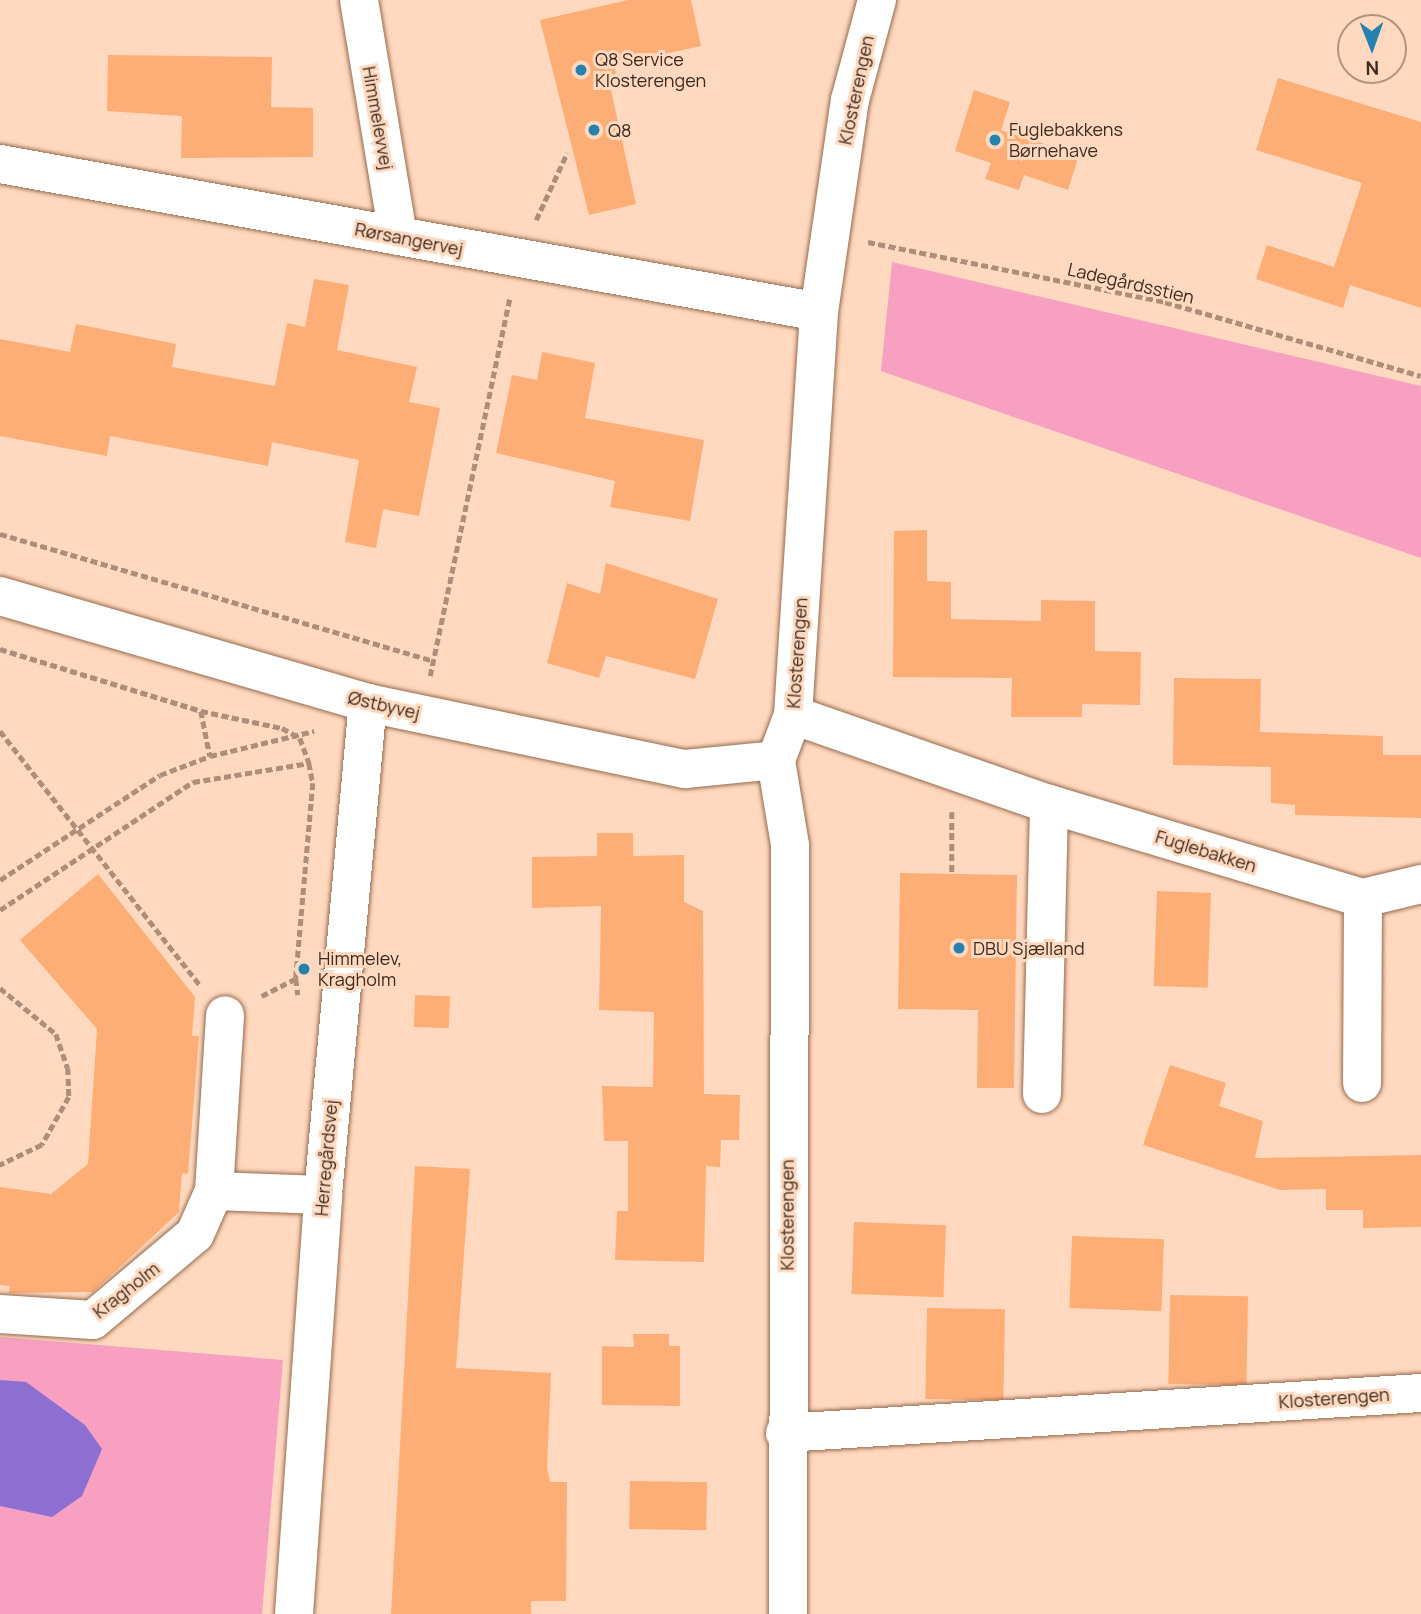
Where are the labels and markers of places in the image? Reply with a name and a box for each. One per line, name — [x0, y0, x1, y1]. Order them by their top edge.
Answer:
place label: Q8 Service Klosterengen — [595, 49, 706, 92]
marker: Q8 Service Klosterengen — [573, 62, 589, 78]
place label: Q8 — [608, 119, 631, 141]
place label: Fuglebakkens Børnehave — [1009, 119, 1123, 162]
marker: Q8 — [586, 122, 602, 138]
marker: Fuglebakkens Børnehave — [987, 132, 1003, 148]
place label: DBU Sjælland — [973, 937, 1085, 959]
marker: DBU Sjælland — [951, 940, 967, 956]
place label: Himmelev, Kragholm — [318, 948, 402, 990]
marker: Himmelev, Kragholm — [296, 961, 312, 977]

